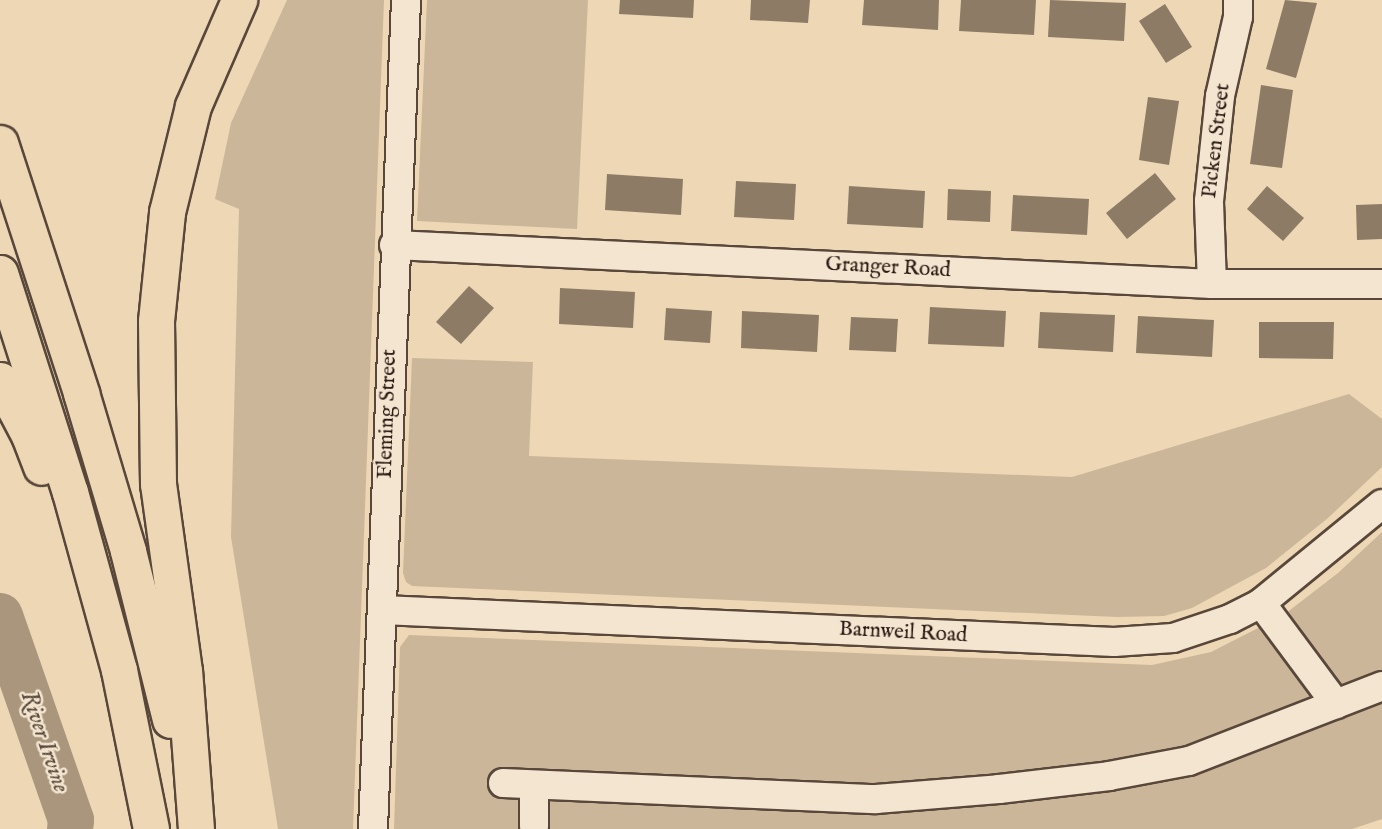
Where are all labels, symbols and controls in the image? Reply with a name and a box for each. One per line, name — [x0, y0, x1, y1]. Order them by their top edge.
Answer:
street label: Picken Street — [1197, 82, 1237, 200]
street label: Granger Road — [825, 252, 951, 284]
street label: Fleming Street — [373, 349, 403, 479]
street label: Barnweil Road — [838, 617, 968, 649]
water label: River Irvine — [14, 688, 74, 796]

